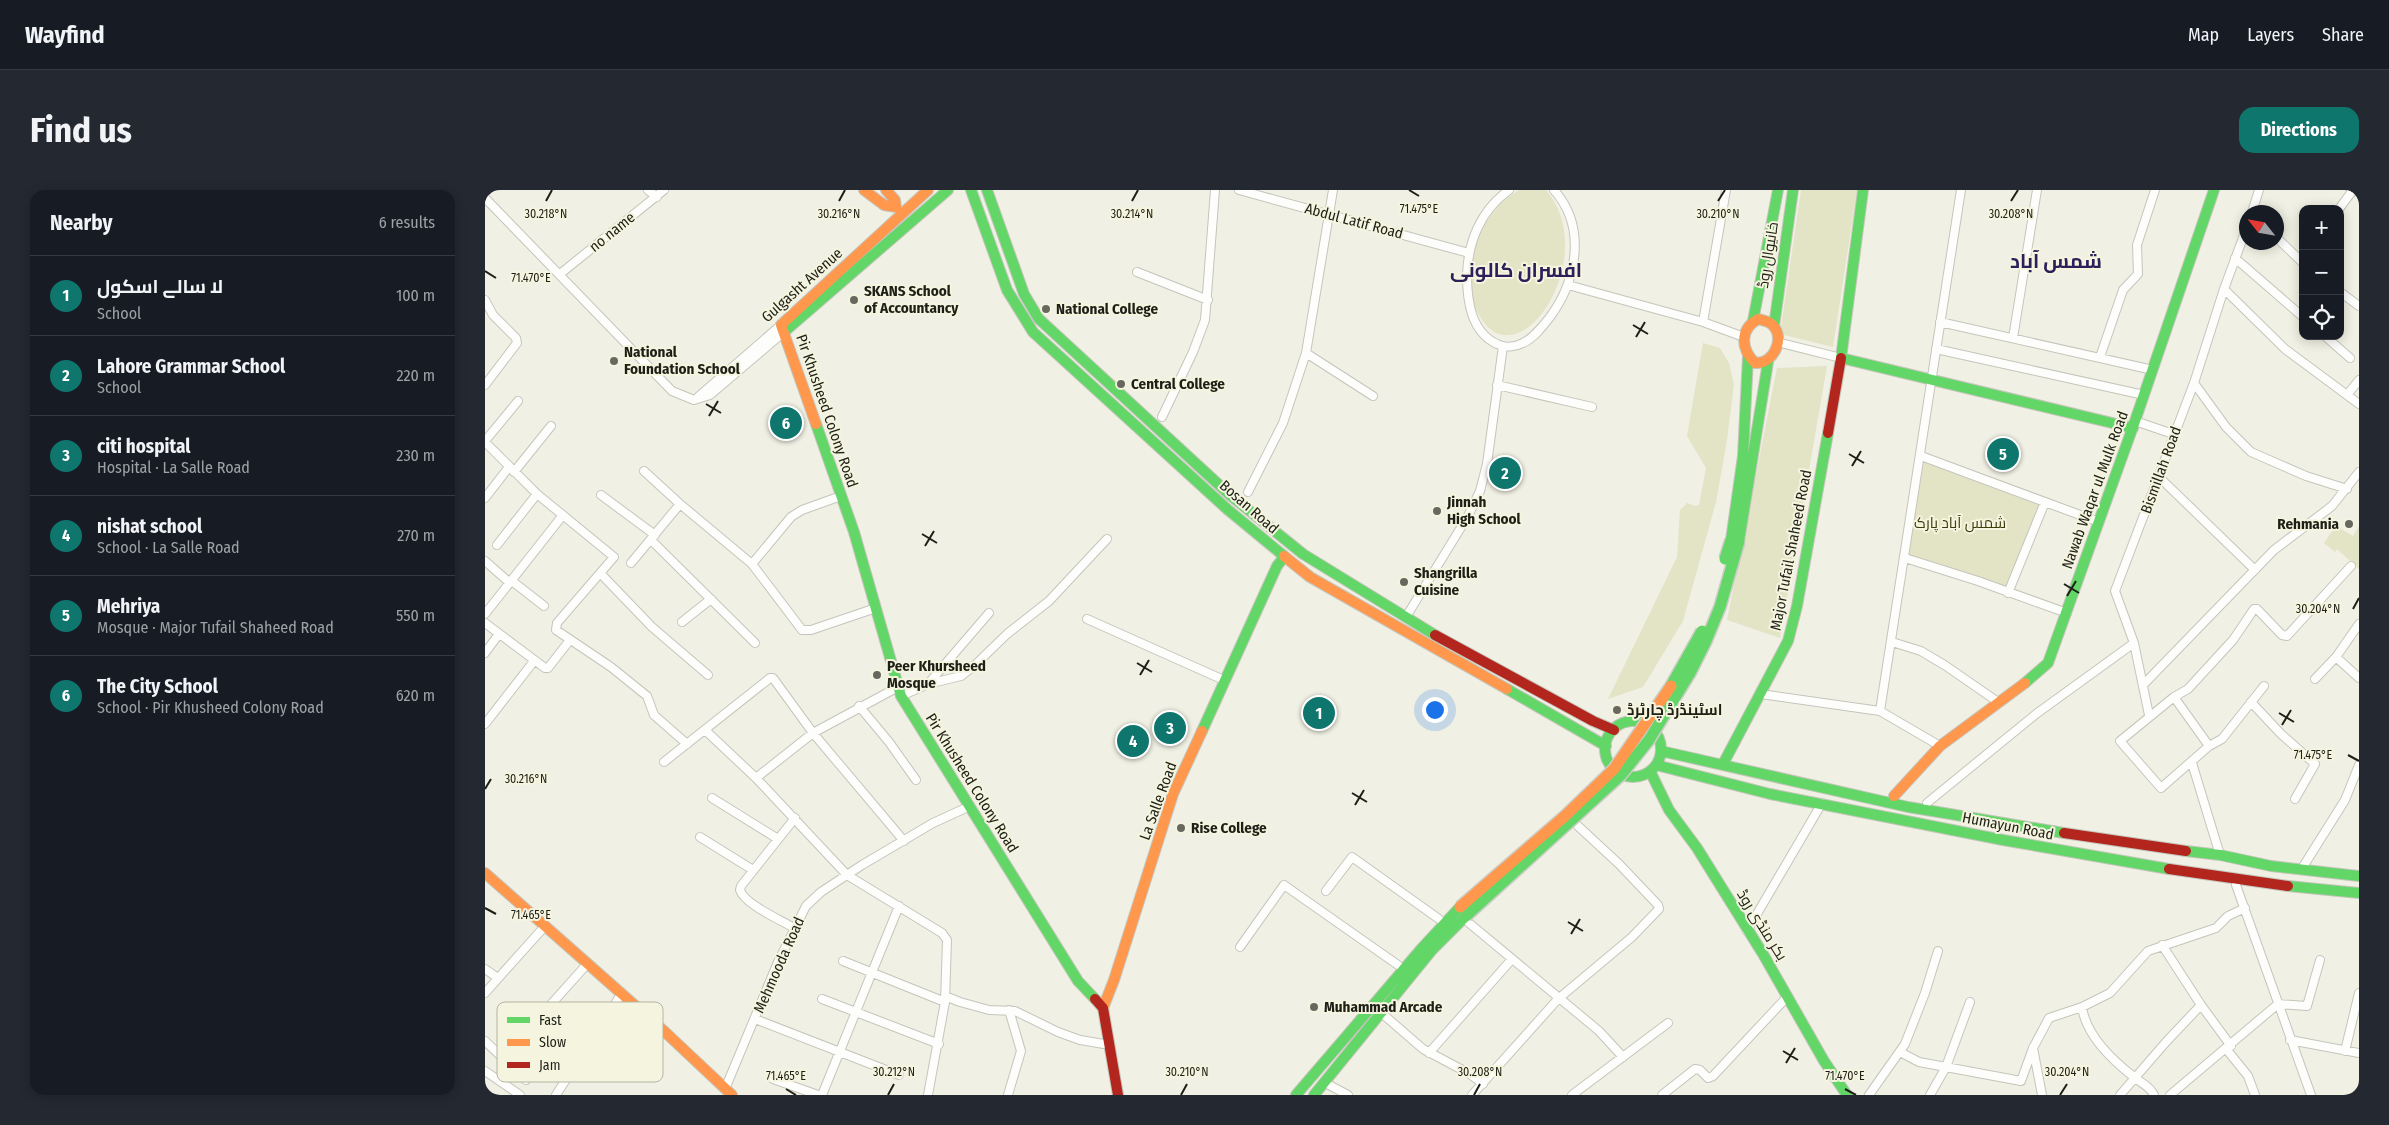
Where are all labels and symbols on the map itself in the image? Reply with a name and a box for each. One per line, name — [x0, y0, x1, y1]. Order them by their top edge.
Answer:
street label: Abdul Latif Road — [1303, 199, 1405, 243]
text: 71.475°E — [1400, 202, 1439, 216]
north arrow — [2239, 205, 2284, 250]
text: 30.218°N — [525, 207, 567, 221]
text: 30.216°N — [818, 207, 860, 221]
text: 30.214°N — [1111, 207, 1153, 221]
text: 30.210°N — [1696, 207, 1740, 221]
text: 30.208°N — [1989, 207, 2033, 221]
street label: no name — [586, 208, 638, 256]
street label: خانیوال روڈ — [1754, 221, 1782, 289]
street label: Gulgasht Avenue — [758, 244, 846, 326]
district label: شمس آباد — [2010, 249, 2102, 273]
district label: افسران کالونی — [1450, 258, 1582, 282]
text: 71.470°E — [511, 271, 551, 285]
place label: SKANS School of Accountancy — [864, 282, 959, 317]
marker: SKANS School of Accountancy — [848, 294, 860, 306]
place label: National College — [1056, 300, 1158, 318]
marker: National College — [1040, 303, 1052, 315]
street label: Pir Khusheed Colony Road — [792, 332, 862, 490]
place label: National Foundation School — [624, 343, 741, 378]
marker: National Foundation School — [608, 355, 620, 367]
place label: Central College — [1131, 375, 1225, 393]
marker: Central College — [1115, 378, 1127, 390]
pin: 6 — [770, 404, 802, 442]
street label: Nawab Waqar ul Mulk Road — [2058, 409, 2132, 571]
street label: Bismillah Road — [2137, 424, 2185, 516]
pin: 5 — [1987, 435, 2019, 473]
pin: 2 — [1489, 454, 1521, 492]
street label: Major Tufail Shaheed Road — [1767, 468, 1815, 632]
street label: Bosan Road — [1216, 476, 1282, 538]
place label: Jinnah High School — [1446, 493, 1522, 528]
marker: Jinnah High School — [1431, 505, 1443, 517]
park label: شمس آباد پارک — [1914, 514, 2006, 533]
place label: Rehmania — [2277, 515, 2340, 533]
marker: Rehmania — [2343, 518, 2355, 530]
place label: Shangrilla Cuisine — [1414, 564, 1478, 599]
marker: Shangrilla Cuisine — [1398, 576, 1410, 588]
text: 30.204°N — [2296, 602, 2340, 616]
place label: Peer Khursheed Mosque — [887, 657, 986, 692]
marker: Peer Khursheed Mosque — [871, 669, 883, 681]
pin: 1 — [1303, 694, 1335, 732]
your location — [1422, 697, 1448, 723]
place label: اسٹینڈرڈ چارٹرڈ — [1627, 701, 1722, 721]
marker: اسٹینڈرڈ چارٹرڈ — [1611, 704, 1623, 716]
pin: 3 — [1154, 709, 1186, 747]
street label: Pir Khusheed Colony Road — [922, 710, 1022, 856]
pin: 4 — [1117, 722, 1149, 760]
text: 71.475°E — [2294, 748, 2333, 762]
street label: La Salle Road — [1136, 759, 1180, 843]
text: 30.216°N — [505, 772, 547, 786]
street label: Humayun Road — [1961, 808, 2055, 844]
place label: Rise College — [1191, 819, 1267, 837]
marker: Rise College — [1175, 822, 1187, 834]
street label: بکر منڈی روڈ — [1732, 886, 1791, 964]
text: 71.465°E — [511, 908, 551, 922]
street label: Mehmooda Road — [750, 914, 808, 1016]
place label: Muhammad Arcade — [1324, 998, 1443, 1016]
marker: Muhammad Arcade — [1308, 1001, 1320, 1013]
legend — [497, 1002, 663, 1082]
text: Fast — [539, 1012, 562, 1029]
text: Slow — [539, 1034, 566, 1051]
text: Jam — [539, 1057, 560, 1074]
text: 30.212°N — [873, 1065, 915, 1079]
text: 30.210°N — [1165, 1065, 1209, 1079]
text: 30.208°N — [1458, 1065, 1502, 1079]
text: 30.204°N — [2045, 1065, 2089, 1079]
text: 71.465°E — [766, 1069, 806, 1083]
text: 71.470°E — [1825, 1069, 1865, 1083]

